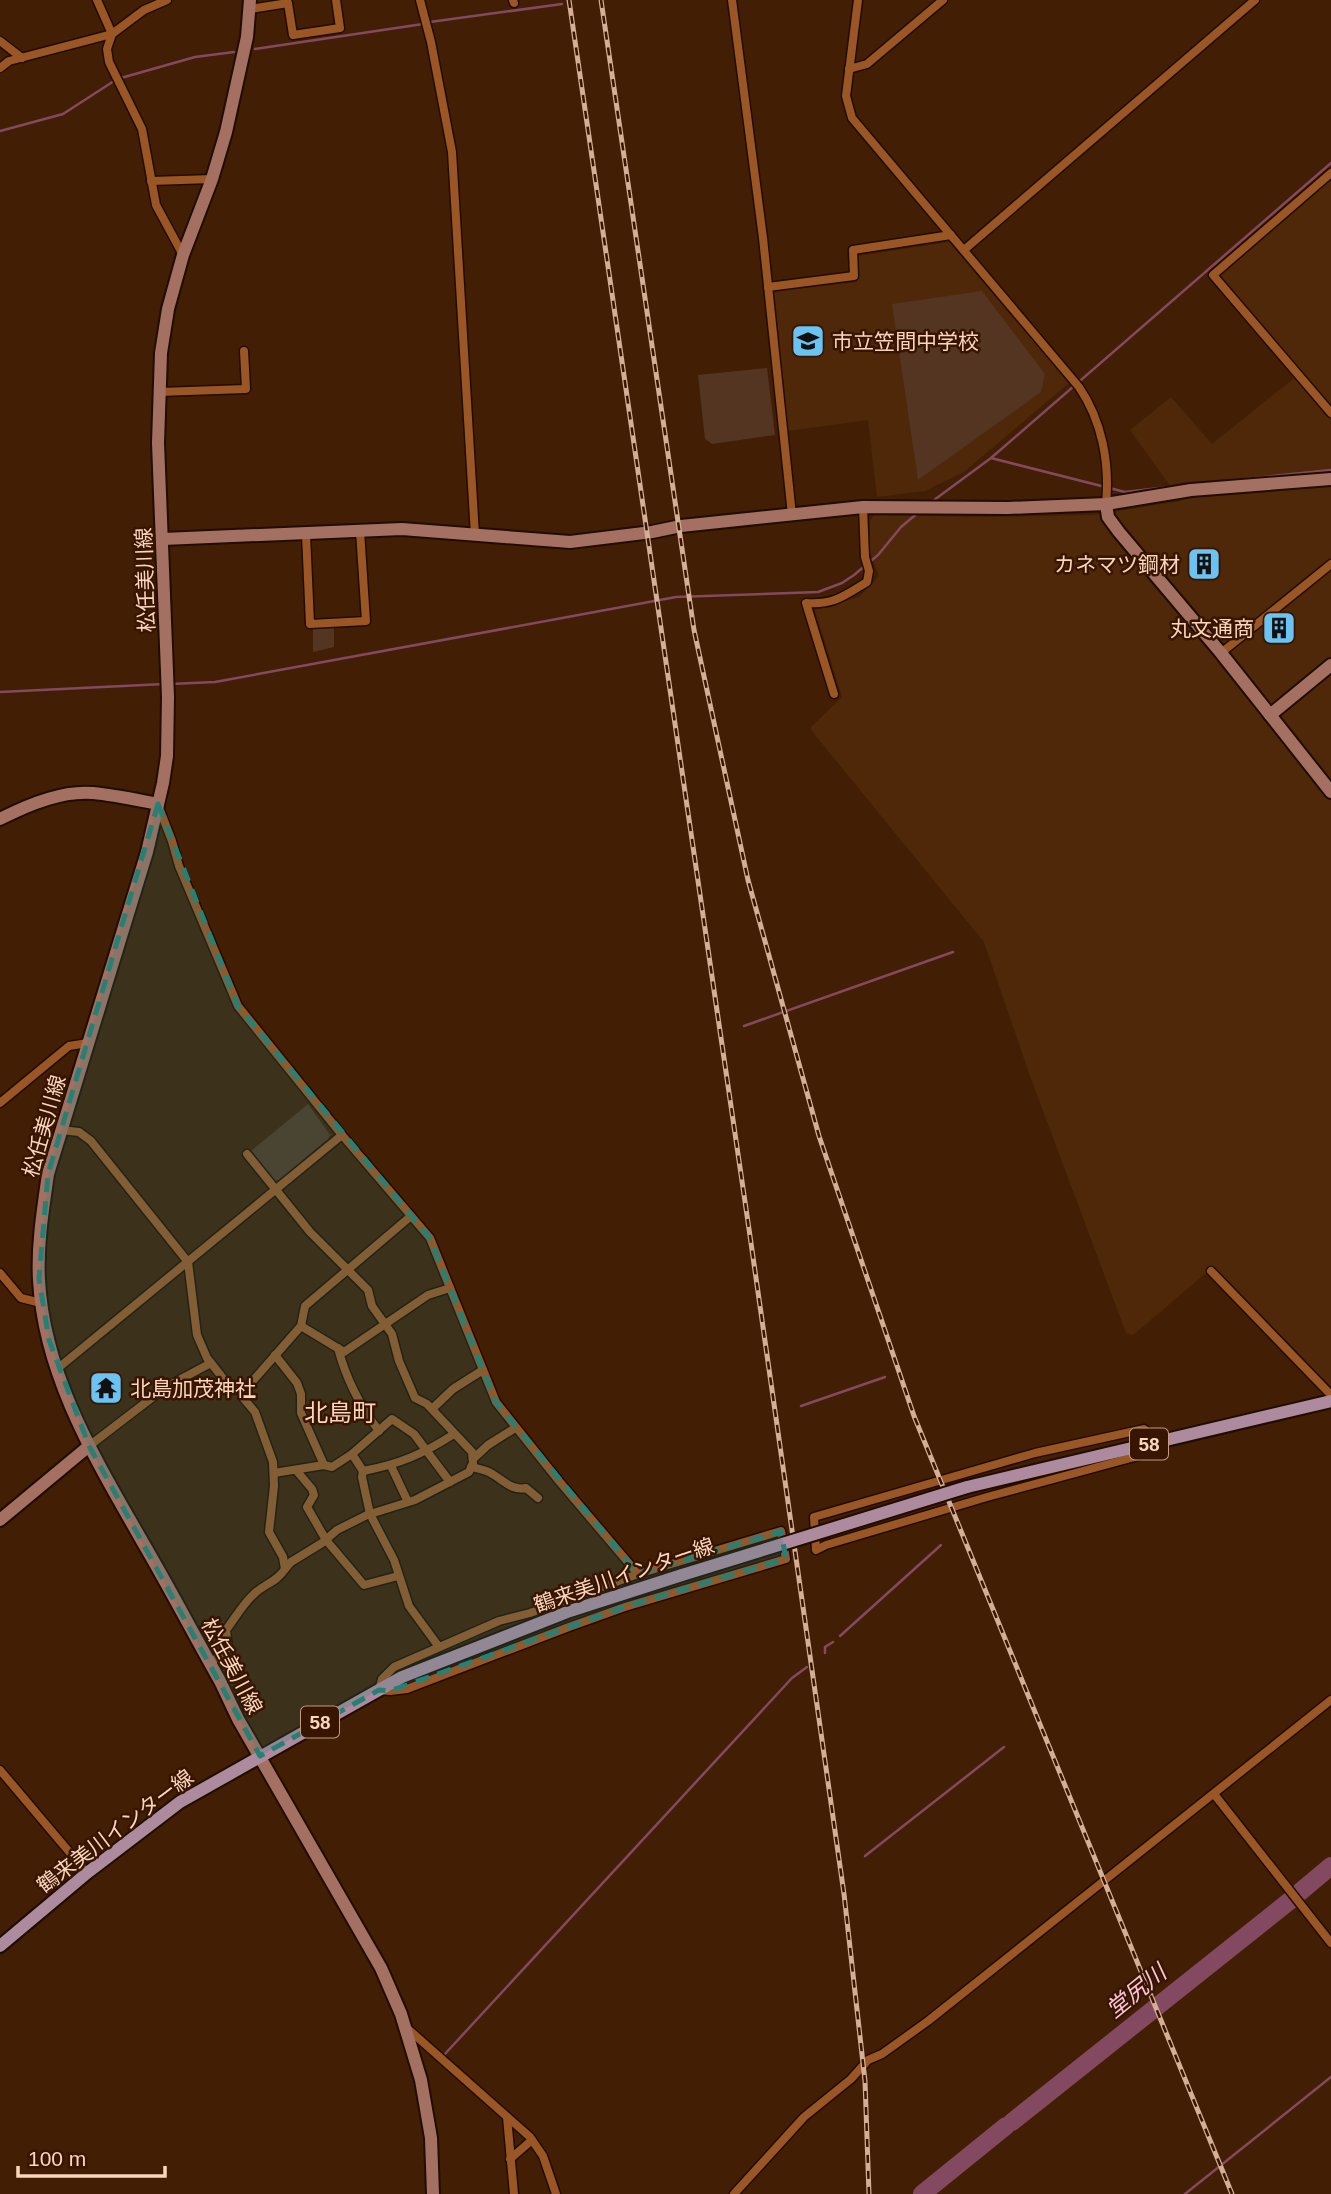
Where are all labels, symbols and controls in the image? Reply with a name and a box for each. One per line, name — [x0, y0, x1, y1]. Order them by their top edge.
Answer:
school or university icon: 市立笠間中学校 — [789, 322, 827, 360]
place label: 市立笠間中学校 — [832, 330, 979, 353]
street label: 松任美川線 — [132, 527, 158, 633]
building icon: カネマツ鋼材 — [1185, 545, 1223, 583]
place label: カネマツ鋼材 — [1054, 553, 1180, 576]
building icon: 丸文通商 — [1260, 609, 1298, 647]
place label: 丸文通商 — [1170, 617, 1254, 640]
street label: 松任美川線 — [18, 1072, 70, 1180]
temple icon: 北島加茂神社 — [87, 1369, 125, 1407]
place label: 北島加茂神社 — [130, 1377, 256, 1400]
district label: 北島町 — [304, 1399, 376, 1426]
road number: 58 — [1130, 1428, 1168, 1460]
street label: 鶴来美川インター線 — [531, 1533, 717, 1617]
street label: 松任美川線 — [197, 1614, 267, 1718]
road number: 58 — [301, 1706, 339, 1738]
street label: 鶴来美川インター線 — [33, 1765, 197, 1897]
water label: 堂尻川 — [1101, 1957, 1173, 2023]
scale bar — [18, 2134, 164, 2178]
text: 100 m — [28, 2147, 86, 2170]

